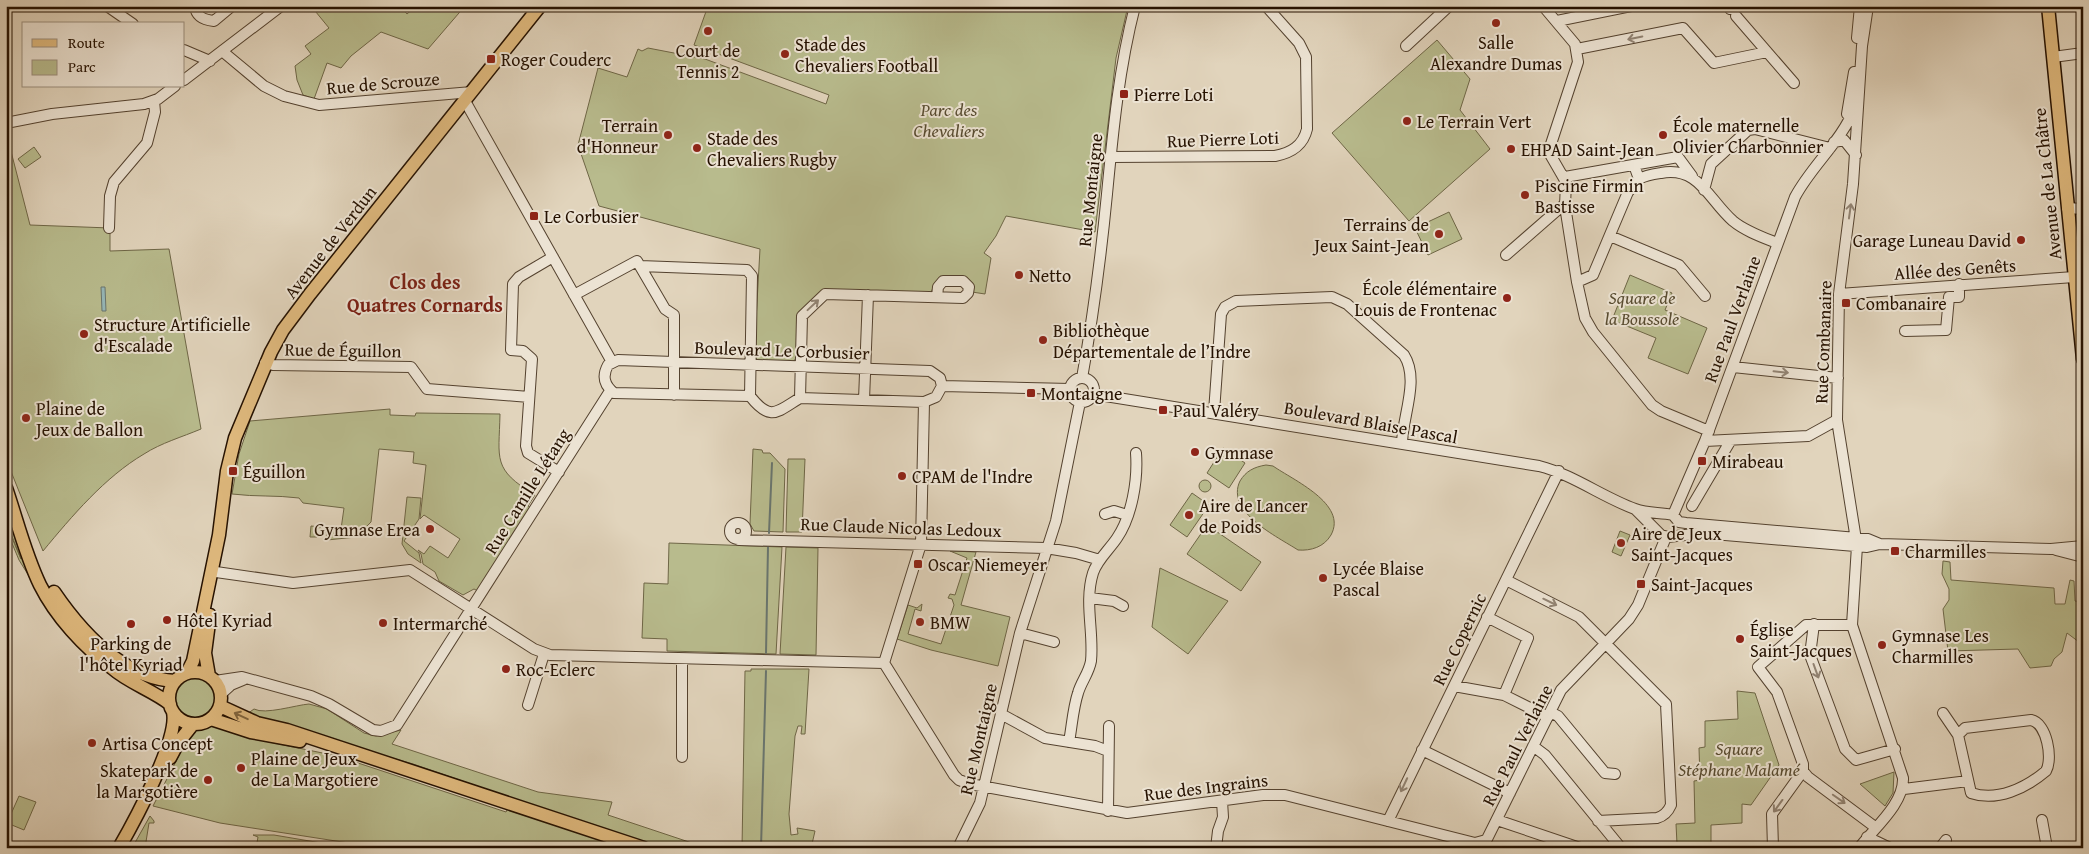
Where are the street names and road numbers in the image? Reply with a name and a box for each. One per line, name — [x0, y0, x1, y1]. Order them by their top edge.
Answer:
street label: Rue de Scrouze — [325, 65, 441, 101]
street label: Avenue de La Châtre — [2026, 107, 2068, 261]
street label: Rue Pierre Loti — [1167, 124, 1279, 154]
street label: Rue Montaigne — [1071, 132, 1109, 248]
street label: Avenue de Verdun — [277, 180, 383, 304]
street label: Allée des Genêts — [1893, 251, 2017, 287]
street label: Rue Paul Verlaine — [1697, 252, 1767, 386]
street label: Rue Combanaire — [1807, 280, 1839, 404]
street label: Boulevard Le Corbusier — [694, 333, 871, 367]
street label: Rue de Éguillon — [284, 335, 402, 365]
street label: Boulevard Blaise Pascal — [1282, 393, 1460, 451]
street label: Rue Camille Létang — [477, 423, 577, 559]
street label: Rue Claude Nicolas Ledoux — [800, 510, 1003, 544]
street label: Rue Copernic — [1425, 588, 1493, 690]
street label: Rue Montaigne — [952, 680, 1004, 798]
street label: Rue Paul Verlaine — [1475, 680, 1559, 810]
street label: Rue des Ingrains — [1143, 766, 1269, 808]

